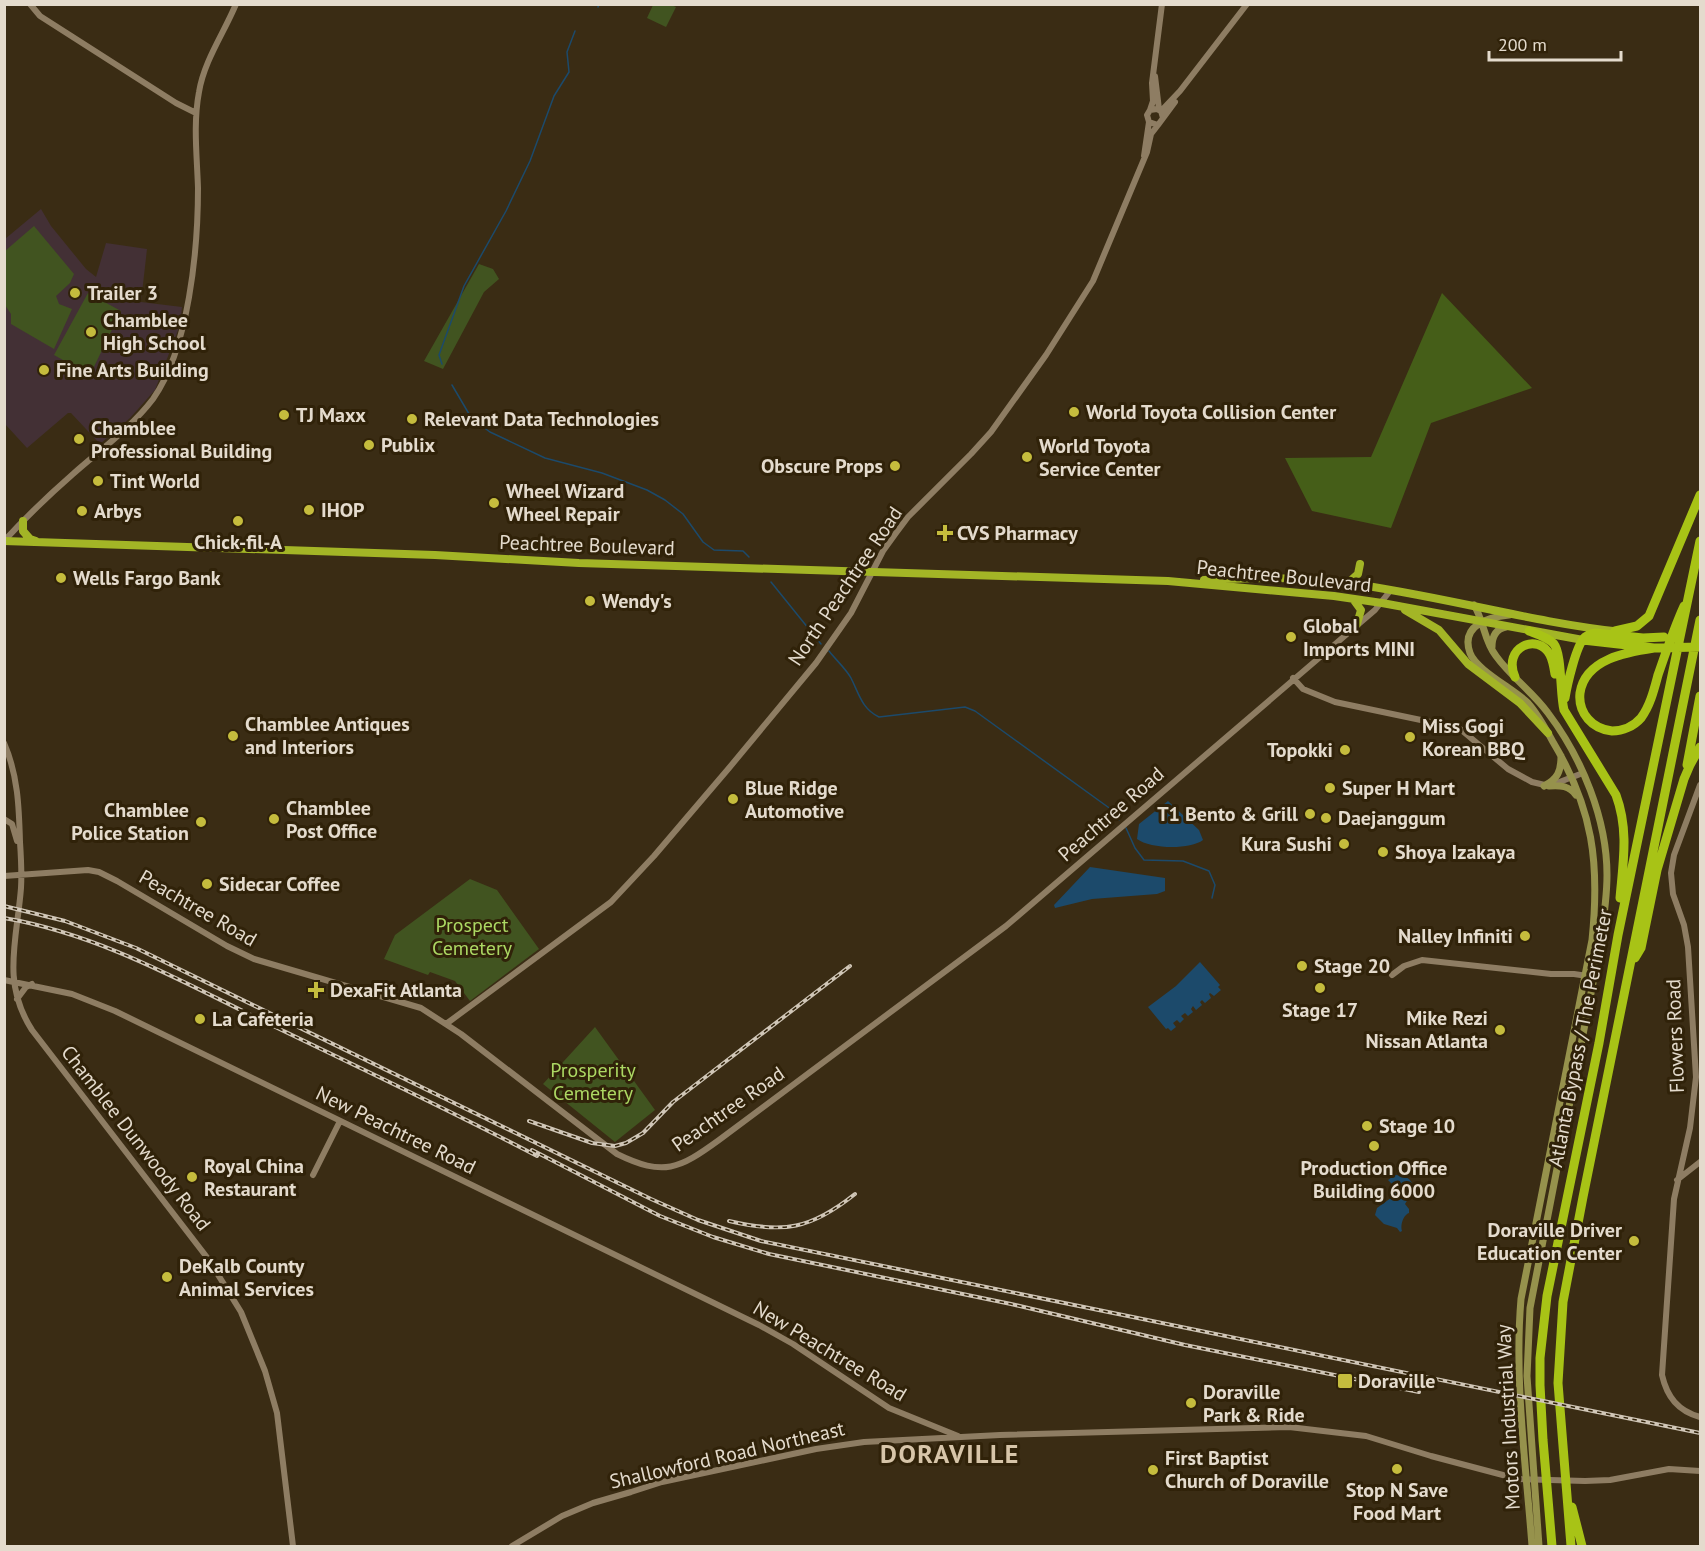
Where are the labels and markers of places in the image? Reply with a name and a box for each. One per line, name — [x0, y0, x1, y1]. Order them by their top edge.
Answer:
place label: Trailer 3 — [87, 280, 158, 306]
marker: Trailer 3 — [68, 286, 82, 300]
place label: Chamblee High School — [103, 307, 206, 356]
marker: Chamblee High School — [84, 325, 98, 339]
place label: Fine Arts Building — [56, 357, 209, 383]
marker: Fine Arts Building — [37, 363, 51, 377]
place label: World Toyota Collision Center — [1086, 399, 1336, 425]
place label: TJ Maxx — [296, 402, 366, 428]
marker: World Toyota Collision Center — [1067, 405, 1081, 419]
place label: Relevant Data Technologies — [424, 406, 659, 432]
marker: TJ Maxx — [277, 408, 291, 422]
marker: Relevant Data Technologies — [405, 412, 419, 426]
place label: Chamblee Professional Building — [91, 415, 272, 464]
marker: Chamblee Professional Building — [72, 432, 86, 446]
place label: Publix — [381, 432, 436, 458]
place label: World Toyota Service Center — [1039, 433, 1161, 482]
marker: Publix — [362, 438, 376, 452]
marker: World Toyota Service Center — [1020, 450, 1034, 464]
place label: Obscure Props — [761, 453, 883, 479]
marker: Obscure Props — [888, 459, 902, 473]
place label: Tint World — [110, 468, 200, 494]
marker: Tint World — [91, 474, 105, 488]
place label: Wheel Wizard Wheel Repair — [506, 478, 624, 527]
marker: Wheel Wizard Wheel Repair — [487, 496, 501, 510]
place label: IHOP — [321, 497, 365, 523]
place label: Arbys — [94, 498, 142, 524]
marker: IHOP — [302, 503, 316, 517]
marker: Arbys — [75, 504, 89, 518]
marker: Chick-fil-A — [231, 514, 245, 528]
place label: CVS Pharmacy — [957, 520, 1078, 546]
marker: CVS Pharmacy — [938, 526, 952, 540]
place label: Chick-fil-A — [194, 529, 283, 555]
place label: Wells Fargo Bank — [73, 565, 221, 591]
marker: Wells Fargo Bank — [54, 571, 68, 585]
place label: Wendy's — [602, 588, 672, 614]
marker: Wendy's — [583, 594, 597, 608]
place label: Global Imports MINI — [1303, 613, 1415, 662]
marker: Global Imports MINI — [1284, 630, 1298, 644]
place label: Chamblee Antiques and Interiors — [245, 711, 410, 760]
place label: Miss Gogi Korean BBQ — [1422, 713, 1526, 762]
marker: Chamblee Antiques and Interiors — [226, 729, 240, 743]
marker: Miss Gogi Korean BBQ — [1403, 730, 1417, 744]
place label: Topokki — [1267, 737, 1333, 763]
marker: Topokki — [1338, 743, 1352, 757]
place label: Blue Ridge Automotive — [745, 775, 844, 824]
place label: Super H Mart — [1342, 775, 1455, 801]
marker: Super H Mart — [1323, 781, 1337, 795]
marker: Blue Ridge Automotive — [726, 792, 740, 806]
place label: Chamblee Post Office — [286, 795, 377, 844]
place label: Chamblee Police Station — [71, 797, 189, 846]
place label: T1 Bento & Grill — [1157, 801, 1298, 827]
place label: Daejanggum — [1338, 805, 1446, 831]
marker: T1 Bento & Grill — [1303, 807, 1317, 821]
marker: Daejanggum — [1319, 811, 1333, 825]
marker: Chamblee Post Office — [267, 812, 281, 826]
marker: Chamblee Police Station — [194, 815, 208, 829]
place label: Kura Sushi — [1241, 831, 1332, 857]
marker: Kura Sushi — [1337, 837, 1351, 851]
place label: Shoya Izakaya — [1395, 839, 1516, 865]
marker: Shoya Izakaya — [1376, 845, 1390, 859]
place label: Sidecar Coffee — [219, 871, 340, 897]
marker: Sidecar Coffee — [200, 877, 214, 891]
place label: Nalley Infiniti — [1398, 923, 1513, 949]
marker: Nalley Infiniti — [1518, 929, 1532, 943]
place label: Stage 20 — [1314, 953, 1390, 979]
marker: Stage 20 — [1295, 959, 1309, 973]
place label: DexaFit Atlanta — [330, 977, 462, 1003]
marker: DexaFit Atlanta — [307, 981, 325, 999]
marker: Stage 17 — [1313, 981, 1327, 995]
place label: Stage 17 — [1282, 997, 1358, 1023]
place label: Mike Rezi Nissan Atlanta — [1365, 1005, 1488, 1054]
place label: La Cafeteria — [212, 1006, 314, 1032]
marker: La Cafeteria — [193, 1012, 207, 1026]
marker: Mike Rezi Nissan Atlanta — [1493, 1023, 1507, 1037]
place label: Stage 10 — [1379, 1113, 1455, 1139]
marker: Stage 10 — [1360, 1119, 1374, 1133]
marker: Production Office Building 6000 — [1367, 1139, 1381, 1153]
place label: Royal China Restaurant — [204, 1153, 304, 1202]
place label: Production Office Building 6000 — [1301, 1155, 1447, 1204]
marker: Royal China Restaurant — [185, 1170, 199, 1184]
place label: Doraville Driver Education Center — [1477, 1217, 1622, 1266]
marker: Doraville Driver Education Center — [1627, 1234, 1641, 1248]
place label: DeKalb County Animal Services — [179, 1253, 314, 1302]
marker: DeKalb County Animal Services — [160, 1270, 174, 1284]
place label: Doraville — [1358, 1368, 1435, 1394]
marker: Doraville — [1336, 1372, 1354, 1390]
place label: Doraville Park & Ride — [1203, 1379, 1305, 1428]
marker: Doraville Park & Ride — [1184, 1396, 1198, 1410]
place label: First Baptist Church of Doraville — [1165, 1445, 1329, 1494]
marker: Stop N Save Food Mart — [1390, 1462, 1404, 1476]
marker: First Baptist Church of Doraville — [1146, 1463, 1160, 1477]
place label: Stop N Save Food Mart — [1346, 1477, 1448, 1526]

